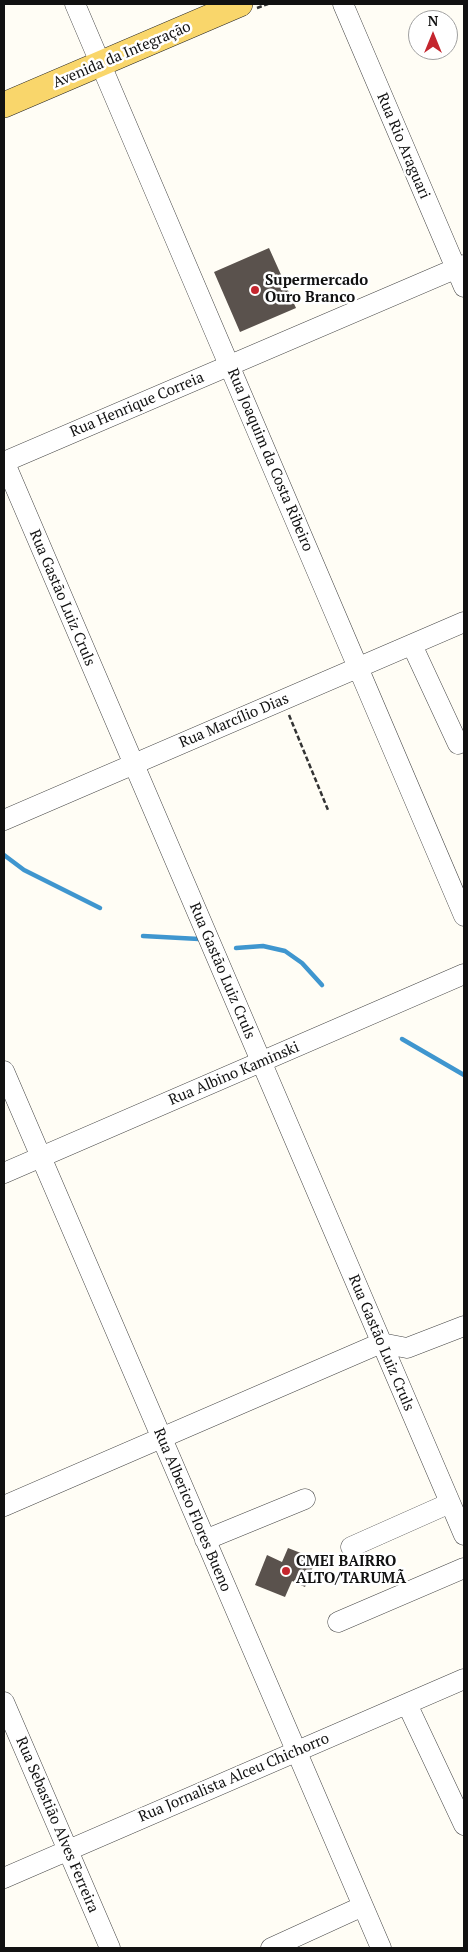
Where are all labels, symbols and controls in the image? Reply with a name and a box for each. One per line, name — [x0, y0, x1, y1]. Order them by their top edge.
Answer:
north arrow — [408, 10, 458, 60]
text: N — [428, 11, 438, 30]
street label: Avenida da Integração — [50, 18, 194, 92]
street label: Rua Rio Araguari — [373, 90, 433, 202]
place label: Supermercado Ouro Branco — [265, 272, 368, 307]
marker: Supermercado Ouro Branco — [249, 284, 261, 296]
street label: Rua Joaquim da Costa Ribeiro — [223, 366, 317, 554]
street label: Rua Henrique Correia — [67, 369, 207, 441]
street label: Rua Gastão Luiz Cruls — [25, 527, 99, 669]
street label: Rua Marcílio Dias — [176, 690, 292, 752]
street label: Rua Gastão Luiz Cruls — [185, 900, 259, 1042]
street label: Rua Albino Kaminski — [166, 1038, 302, 1110]
street label: Rua Gastão Luiz Cruls — [344, 1272, 418, 1414]
street label: Rua Alberico Flores Bueno — [149, 1426, 235, 1594]
place label: CMEI BAIRRO ALTO/TARUMÃ — [296, 1553, 406, 1588]
marker: CMEI BAIRRO ALTO/TARUMÃ — [280, 1565, 292, 1577]
street label: Rua Jornalista Alceu Chichorro — [136, 1730, 332, 1826]
street label: Rua Sebastião Alves Ferreira — [12, 1734, 102, 1916]

